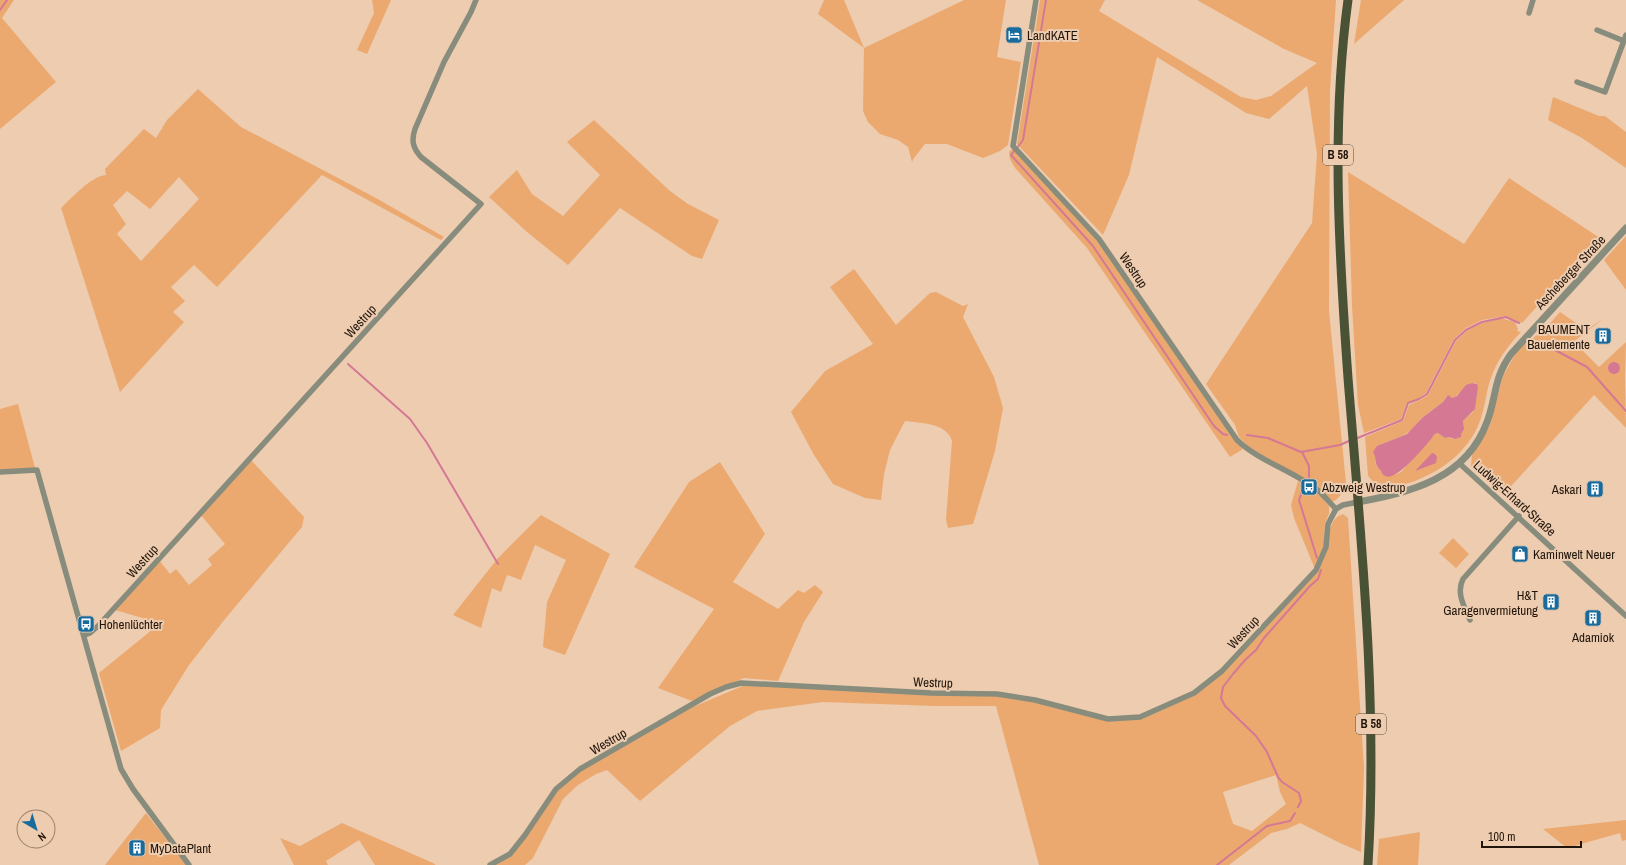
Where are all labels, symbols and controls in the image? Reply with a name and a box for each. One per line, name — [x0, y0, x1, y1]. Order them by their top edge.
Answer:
hotel icon: LandKATE — [1004, 25, 1024, 45]
place label: LandKATE — [1027, 27, 1078, 44]
road number: B 58 — [1323, 145, 1353, 165]
street label: Ascheberger Straße — [1531, 232, 1609, 314]
street label: Westrup — [1115, 249, 1152, 291]
street label: Westrup — [341, 301, 380, 342]
place label: BAUMENT Bauelemente — [1527, 321, 1590, 353]
building icon: BAUMENT Bauelemente — [1593, 326, 1613, 346]
street label: Ludwig-Erhard-Straße — [1470, 457, 1560, 540]
bus stop icon: Abzweig Westrup — [1299, 477, 1319, 497]
place label: Abzweig Westrup — [1321, 479, 1405, 496]
building icon: Askari — [1585, 479, 1605, 499]
place label: Askari — [1551, 481, 1582, 498]
street label: Westrup — [123, 541, 162, 582]
shop icon: Kaminwelt Neuer — [1510, 544, 1530, 564]
place label: Kaminwelt Neuer — [1533, 546, 1615, 563]
place label: H&T Garagenvermietung — [1443, 587, 1538, 619]
building icon: H&T Garagenvermietung — [1541, 592, 1561, 612]
building icon: Adamiok — [1583, 608, 1603, 628]
street label: Westrup — [1224, 612, 1263, 653]
bus stop icon: Hohenlüchter — [76, 614, 96, 634]
place label: Hohenlüchter — [99, 616, 163, 633]
place label: Adamiok — [1571, 629, 1615, 646]
street label: Westrup — [913, 673, 953, 692]
road number: B 58 — [1356, 714, 1386, 734]
street label: Westrup — [587, 724, 630, 759]
north arrow — [16, 809, 56, 849]
scale bar — [1482, 823, 1581, 849]
text: N — [35, 829, 49, 844]
text: 100 m — [1488, 829, 1515, 845]
building icon: MyDataPlant — [127, 838, 147, 858]
place label: MyDataPlant — [150, 840, 211, 857]

